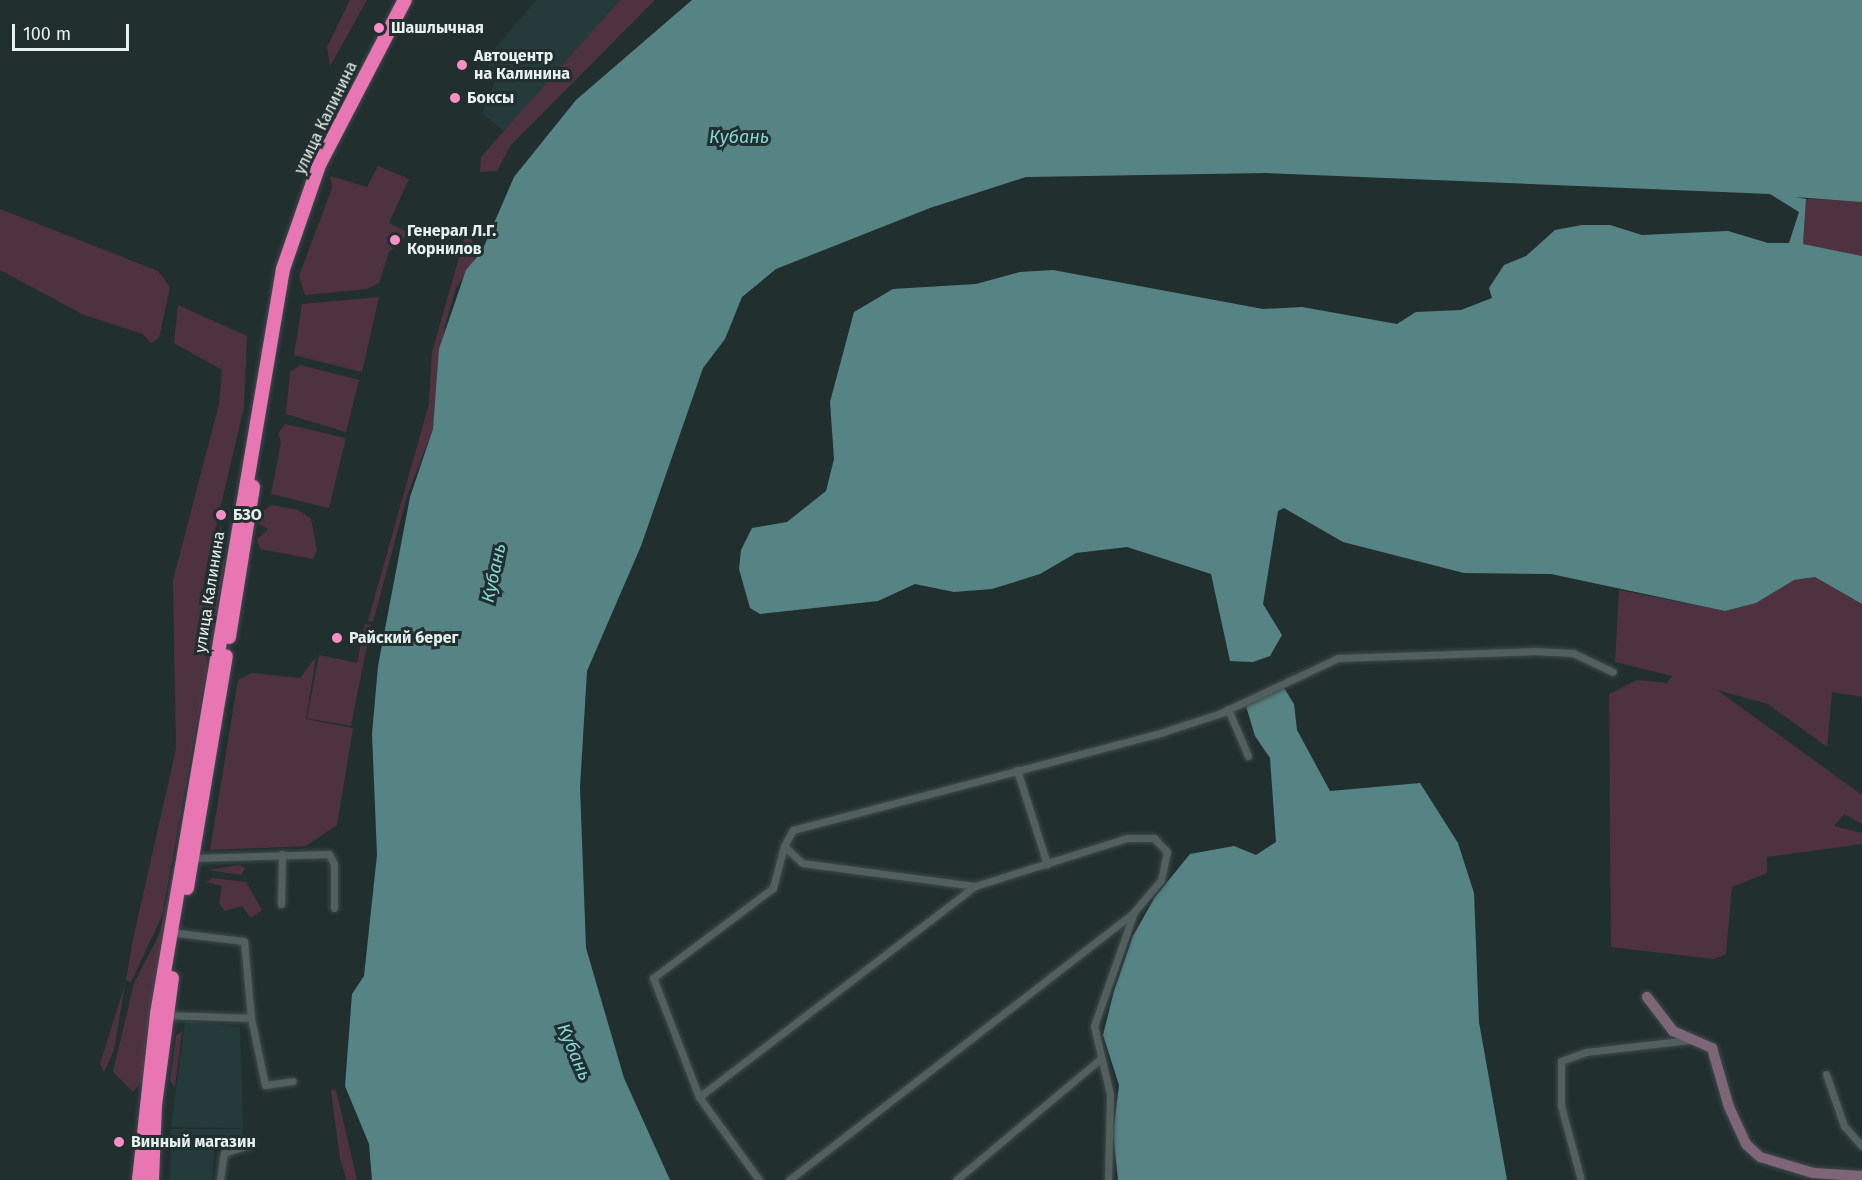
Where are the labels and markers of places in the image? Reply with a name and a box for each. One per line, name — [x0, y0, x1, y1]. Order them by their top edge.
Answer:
place label: Шашлычная — [391, 18, 484, 38]
marker: Шашлычная — [372, 21, 386, 35]
place label: Автоцентр на Калинина — [474, 46, 570, 84]
marker: Автоцентр на Калинина — [455, 58, 469, 72]
place label: Боксы — [467, 88, 514, 108]
marker: Боксы — [448, 91, 462, 105]
place label: Генерал Л.Г. Корнилов — [407, 221, 496, 259]
marker: Генерал Л.Г. Корнилов — [388, 233, 402, 247]
place label: БЗО — [233, 505, 262, 525]
marker: БЗО — [214, 508, 228, 522]
place label: Райский берег — [349, 628, 458, 648]
marker: Райский берег — [330, 631, 344, 645]
place label: Винный магазин — [131, 1132, 256, 1152]
marker: Винный магазин — [112, 1135, 126, 1149]

